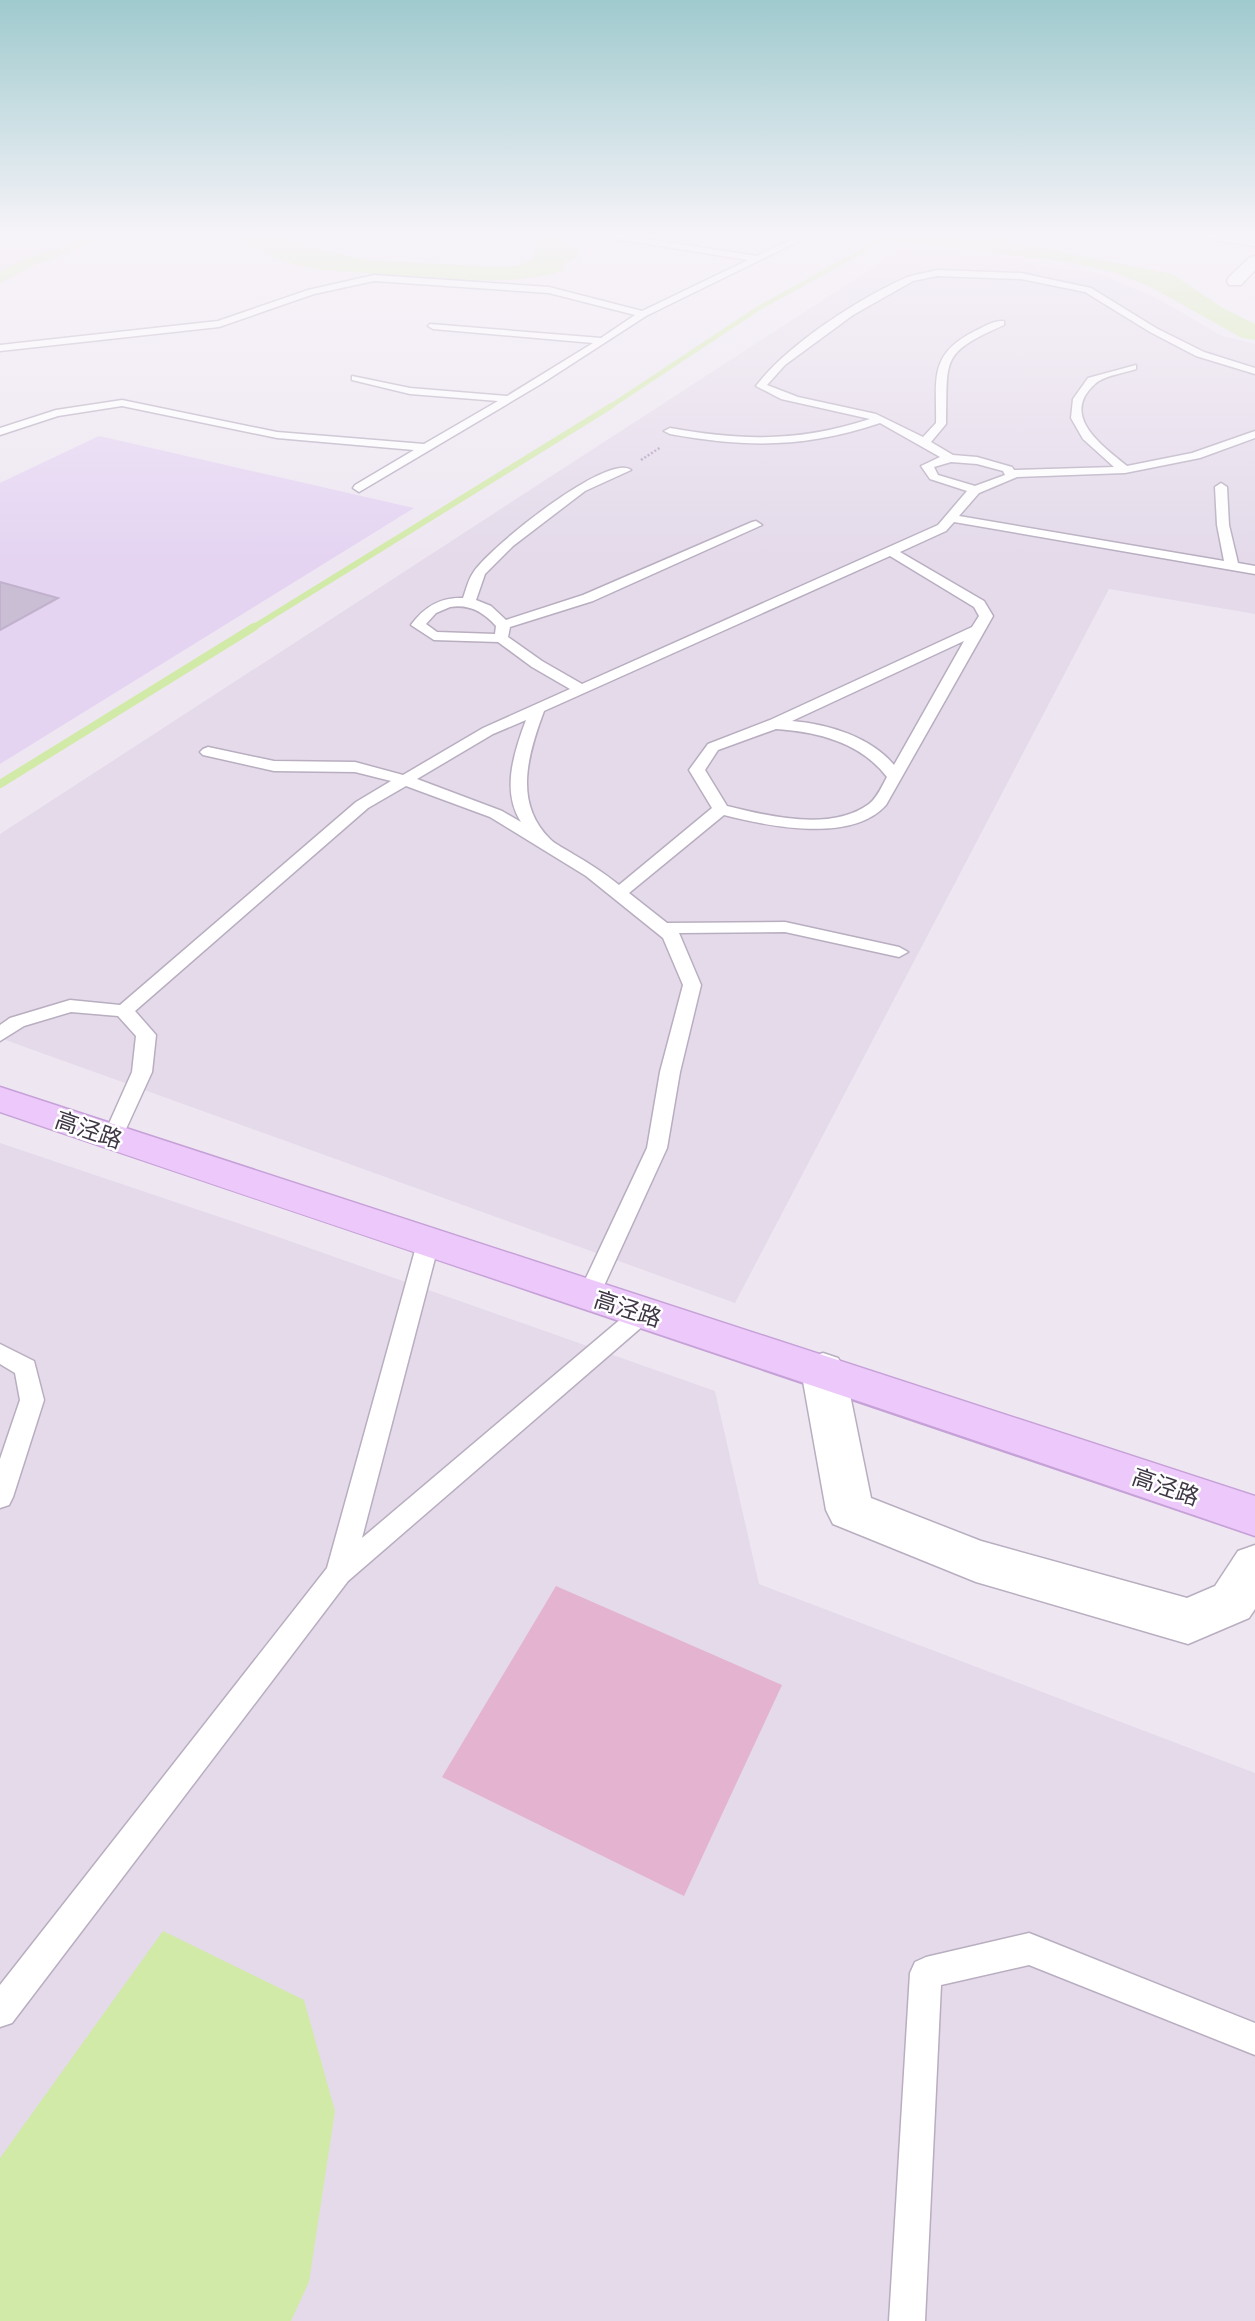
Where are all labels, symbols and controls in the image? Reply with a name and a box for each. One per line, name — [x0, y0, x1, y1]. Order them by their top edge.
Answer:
street label: 高泾路 — [51, 1103, 127, 1155]
street label: 高泾路 — [590, 1282, 666, 1334]
street label: 高泾路 — [1128, 1460, 1204, 1512]

